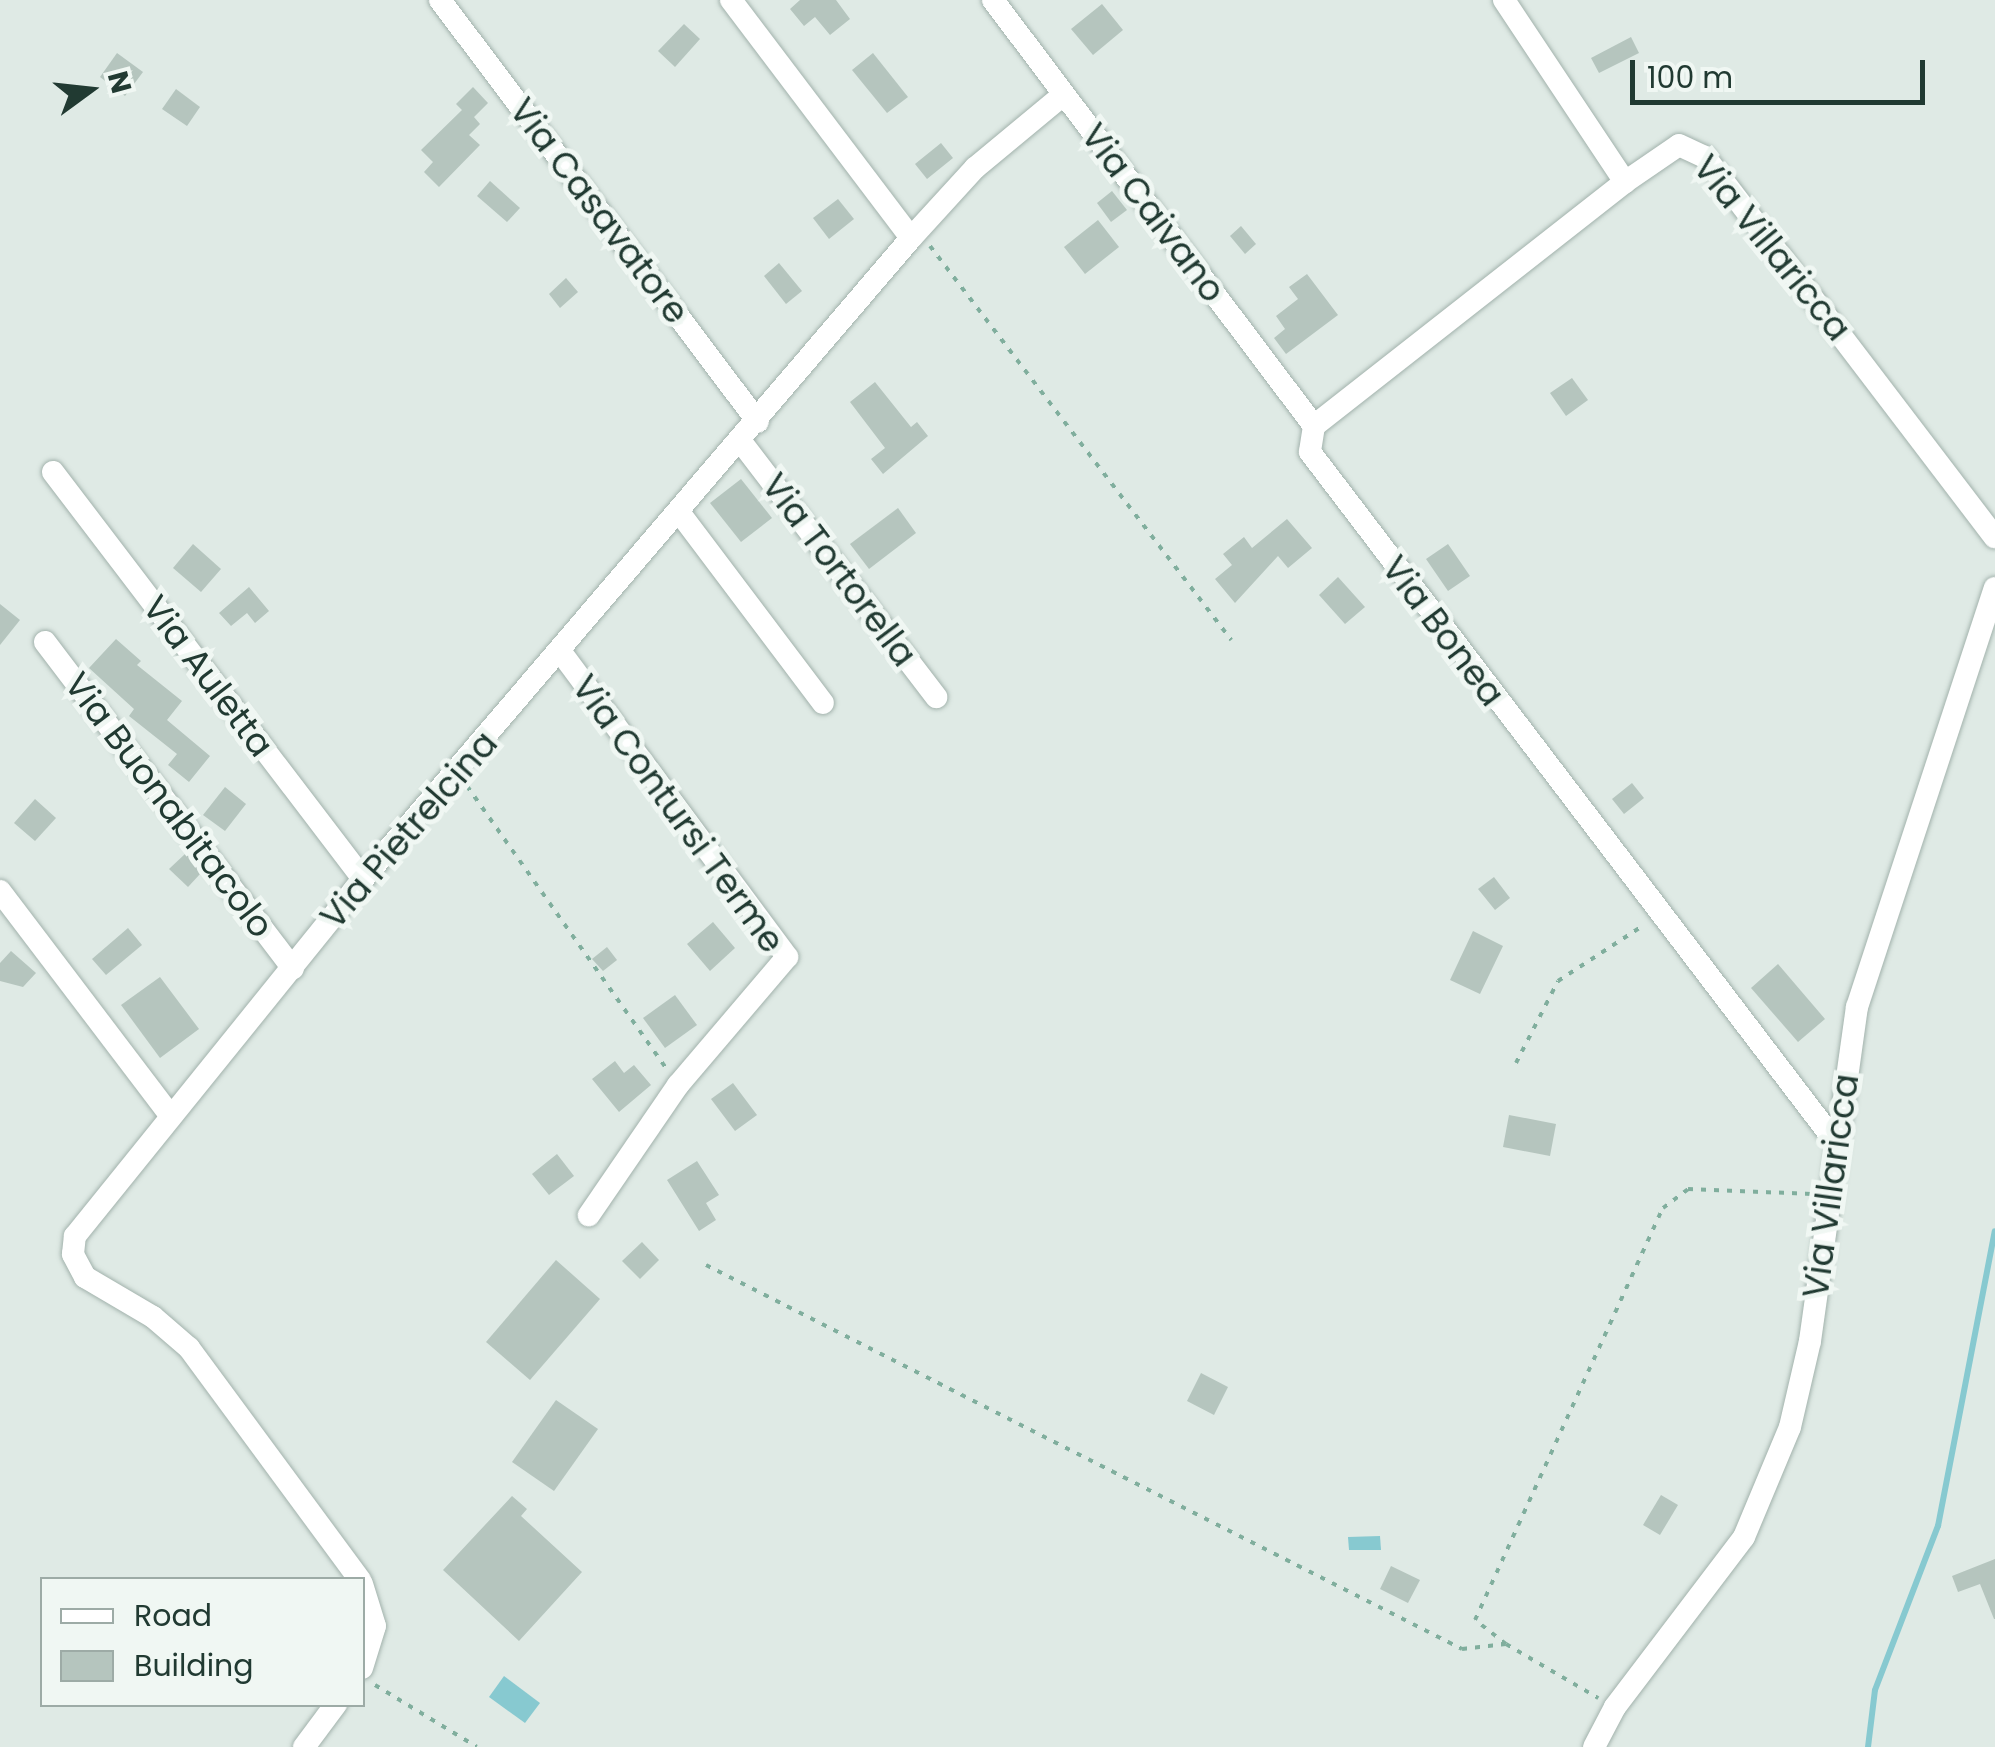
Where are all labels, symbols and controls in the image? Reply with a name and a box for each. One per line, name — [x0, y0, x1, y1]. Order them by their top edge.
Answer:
north arrow — [40, 40, 140, 140]
scale bar — [1635, 40, 1930, 102]
text: 100 m — [1647, 56, 1733, 99]
text: N — [98, 67, 141, 97]
street label: Via Casavatore — [501, 90, 697, 332]
street label: Via Caivano — [1072, 115, 1234, 311]
street label: Via Villaricca — [1684, 147, 1860, 349]
street label: Via Tortorella — [753, 465, 925, 675]
street label: Via Bonea — [1373, 548, 1513, 714]
street label: Via Auletta — [134, 587, 282, 765]
street label: Via Buonabitacolo — [56, 664, 282, 946]
street label: Via Contursi Terme — [563, 667, 793, 961]
street label: Via Pietrelcina — [312, 723, 506, 937]
street label: Via Villaricca — [1794, 1071, 1868, 1301]
legend — [40, 1577, 365, 1707]
text: Road — [134, 1594, 212, 1637]
text: Building — [134, 1644, 254, 1687]

